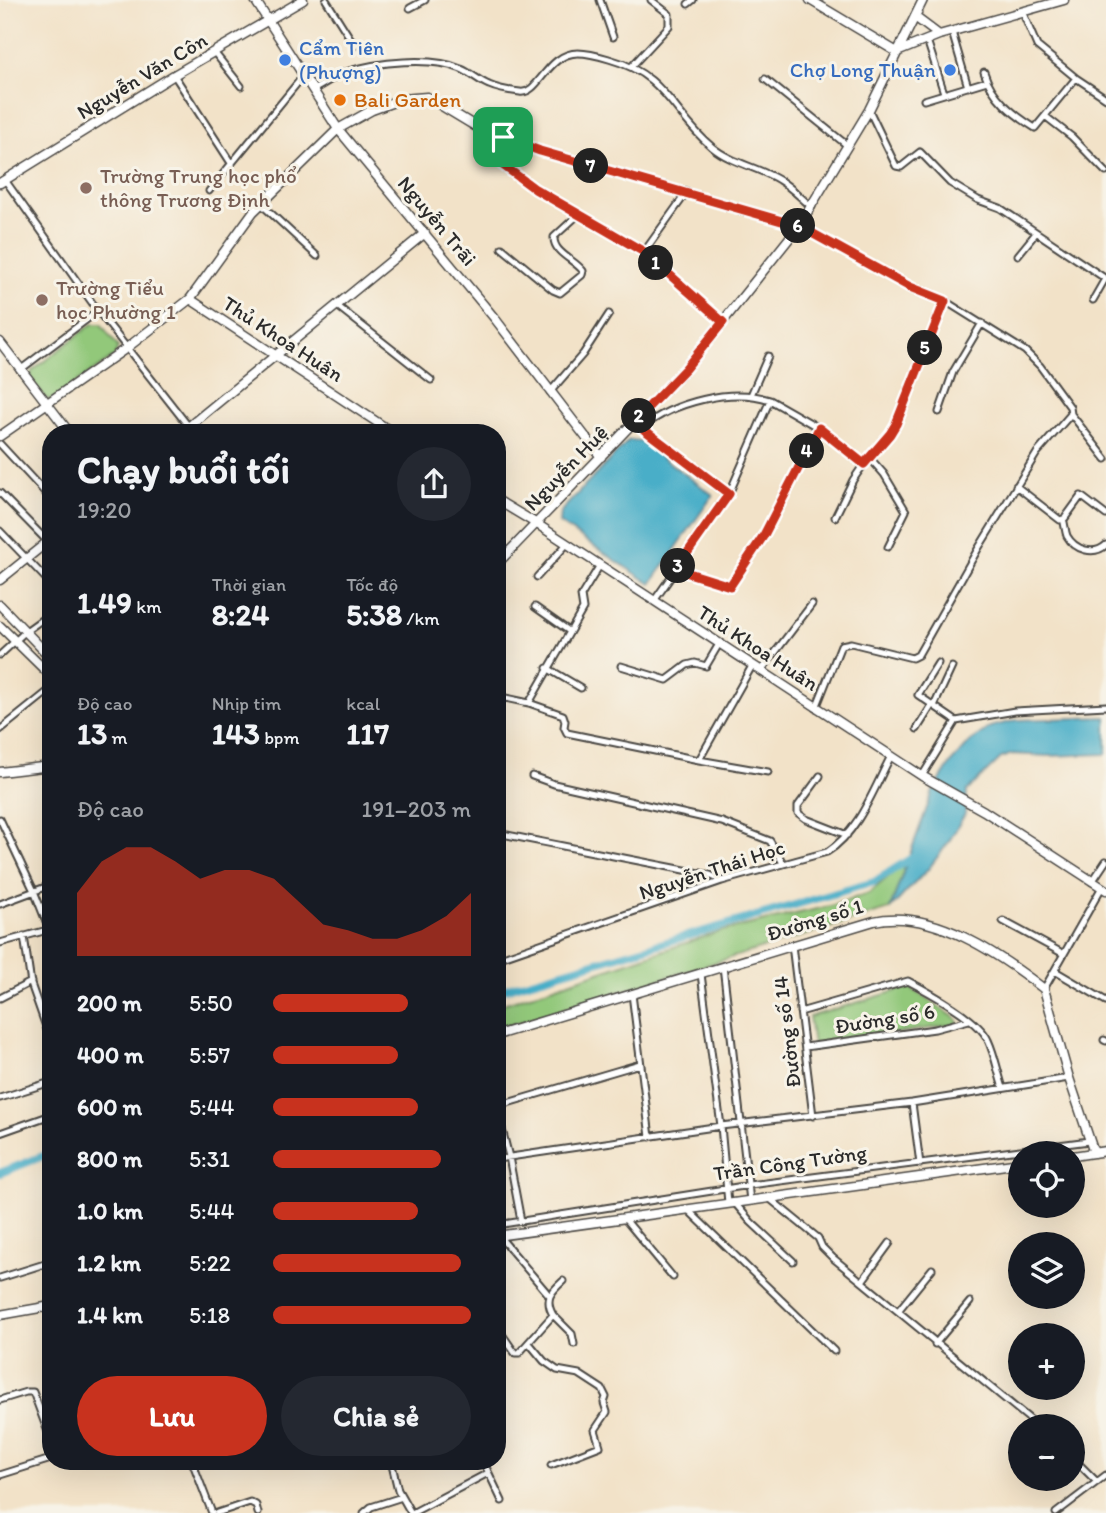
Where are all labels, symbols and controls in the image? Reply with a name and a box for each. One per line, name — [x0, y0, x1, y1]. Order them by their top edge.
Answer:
street label: Nguyễn Văn Côn — [72, 27, 211, 124]
place label: Cẩm Tiên (Phượng) — [299, 35, 384, 84]
marker: Cẩm Tiên (Phượng) — [277, 52, 293, 68]
place label: Chợ Long Thuận — [790, 57, 936, 82]
marker: Chợ Long Thuận — [942, 62, 958, 78]
place label: Bali Garden — [354, 87, 461, 112]
marker: Bali Garden — [332, 92, 348, 108]
pin — [473, 107, 533, 167]
icon: arrive — [484, 118, 522, 156]
pin: 7 — [574, 148, 608, 184]
text: 7 — [586, 154, 595, 177]
place label: Trường Trung học phổ thông Trương Định — [100, 163, 297, 212]
street label: Nguyễn Trãi — [393, 171, 482, 270]
marker: Trường Trung học phổ thông Trương Định — [78, 180, 94, 196]
pin: 6 — [780, 208, 816, 244]
text: 6 — [792, 214, 803, 237]
pin: 1 — [638, 246, 674, 280]
text: 1 — [651, 251, 660, 274]
place label: Trường Tiểu học Phường 1 — [56, 275, 176, 324]
street label: Thủ Khoa Huân — [218, 290, 348, 387]
marker: Trường Tiểu học Phường 1 — [34, 292, 50, 308]
pin: 5 — [908, 330, 942, 366]
text: 5 — [920, 336, 929, 359]
pin: 2 — [622, 398, 656, 434]
text: 2 — [634, 404, 644, 427]
street label: Nguyễn Huệ — [519, 420, 613, 516]
pin: 4 — [790, 434, 824, 468]
text: 4 — [801, 439, 812, 462]
text: Chạy buổi tối — [77, 447, 290, 493]
button: share — [397, 447, 471, 521]
text: 19:20 — [77, 496, 132, 524]
pin: 3 — [660, 548, 696, 584]
text: 3 — [672, 554, 683, 577]
text: Thời gian — [212, 573, 286, 596]
text: Tốc độ — [346, 573, 398, 596]
text: 1.49 — [77, 584, 132, 621]
text: km — [132, 595, 161, 618]
text: 8:24 — [212, 596, 269, 633]
text: 5:38 — [346, 596, 402, 633]
street label: Thủ Khoa Huân — [693, 599, 823, 696]
text: /km — [402, 607, 440, 630]
text: Độ cao — [77, 692, 132, 715]
text: Nhịp tim — [212, 692, 281, 715]
text: kcal — [346, 692, 380, 715]
text: 13 — [77, 715, 107, 752]
text: 143 — [212, 715, 260, 752]
text: 117 — [346, 715, 389, 752]
text: m — [107, 726, 128, 749]
text: bpm — [260, 726, 300, 749]
text: Độ cao — [77, 795, 144, 823]
text: 191–203 m — [361, 795, 471, 823]
street label: Nguyễn Thái Học — [636, 834, 788, 905]
street label: Đường số 1 — [764, 893, 866, 946]
street label: Đường số 14 — [767, 975, 806, 1089]
text: 200 m — [77, 989, 142, 1017]
text: 5:50 — [189, 989, 233, 1017]
street label: Đường số 6 — [833, 998, 937, 1039]
text: 400 m — [77, 1041, 144, 1069]
text: 5:57 — [189, 1041, 230, 1069]
text: 600 m — [77, 1093, 142, 1121]
text: 5:44 — [189, 1093, 234, 1121]
street label: Trần Công Tường — [712, 1139, 869, 1186]
map controls — [1008, 1141, 1085, 1491]
button: locate — [1008, 1141, 1085, 1218]
text: 800 m — [77, 1145, 142, 1173]
text: 5:31 — [189, 1145, 230, 1173]
text: 1.0 km — [77, 1197, 143, 1225]
text: 5:44 — [189, 1197, 234, 1225]
button: layers — [1008, 1232, 1085, 1309]
text: 1.2 km — [77, 1249, 141, 1277]
text: 5:22 — [189, 1249, 231, 1277]
text: 1.4 km — [77, 1301, 143, 1329]
text: 5:18 — [189, 1301, 230, 1329]
button: + — [1008, 1323, 1085, 1400]
button: Lưu — [77, 1376, 267, 1456]
button: Chia sẻ — [281, 1376, 471, 1456]
button: − — [1008, 1414, 1085, 1491]

